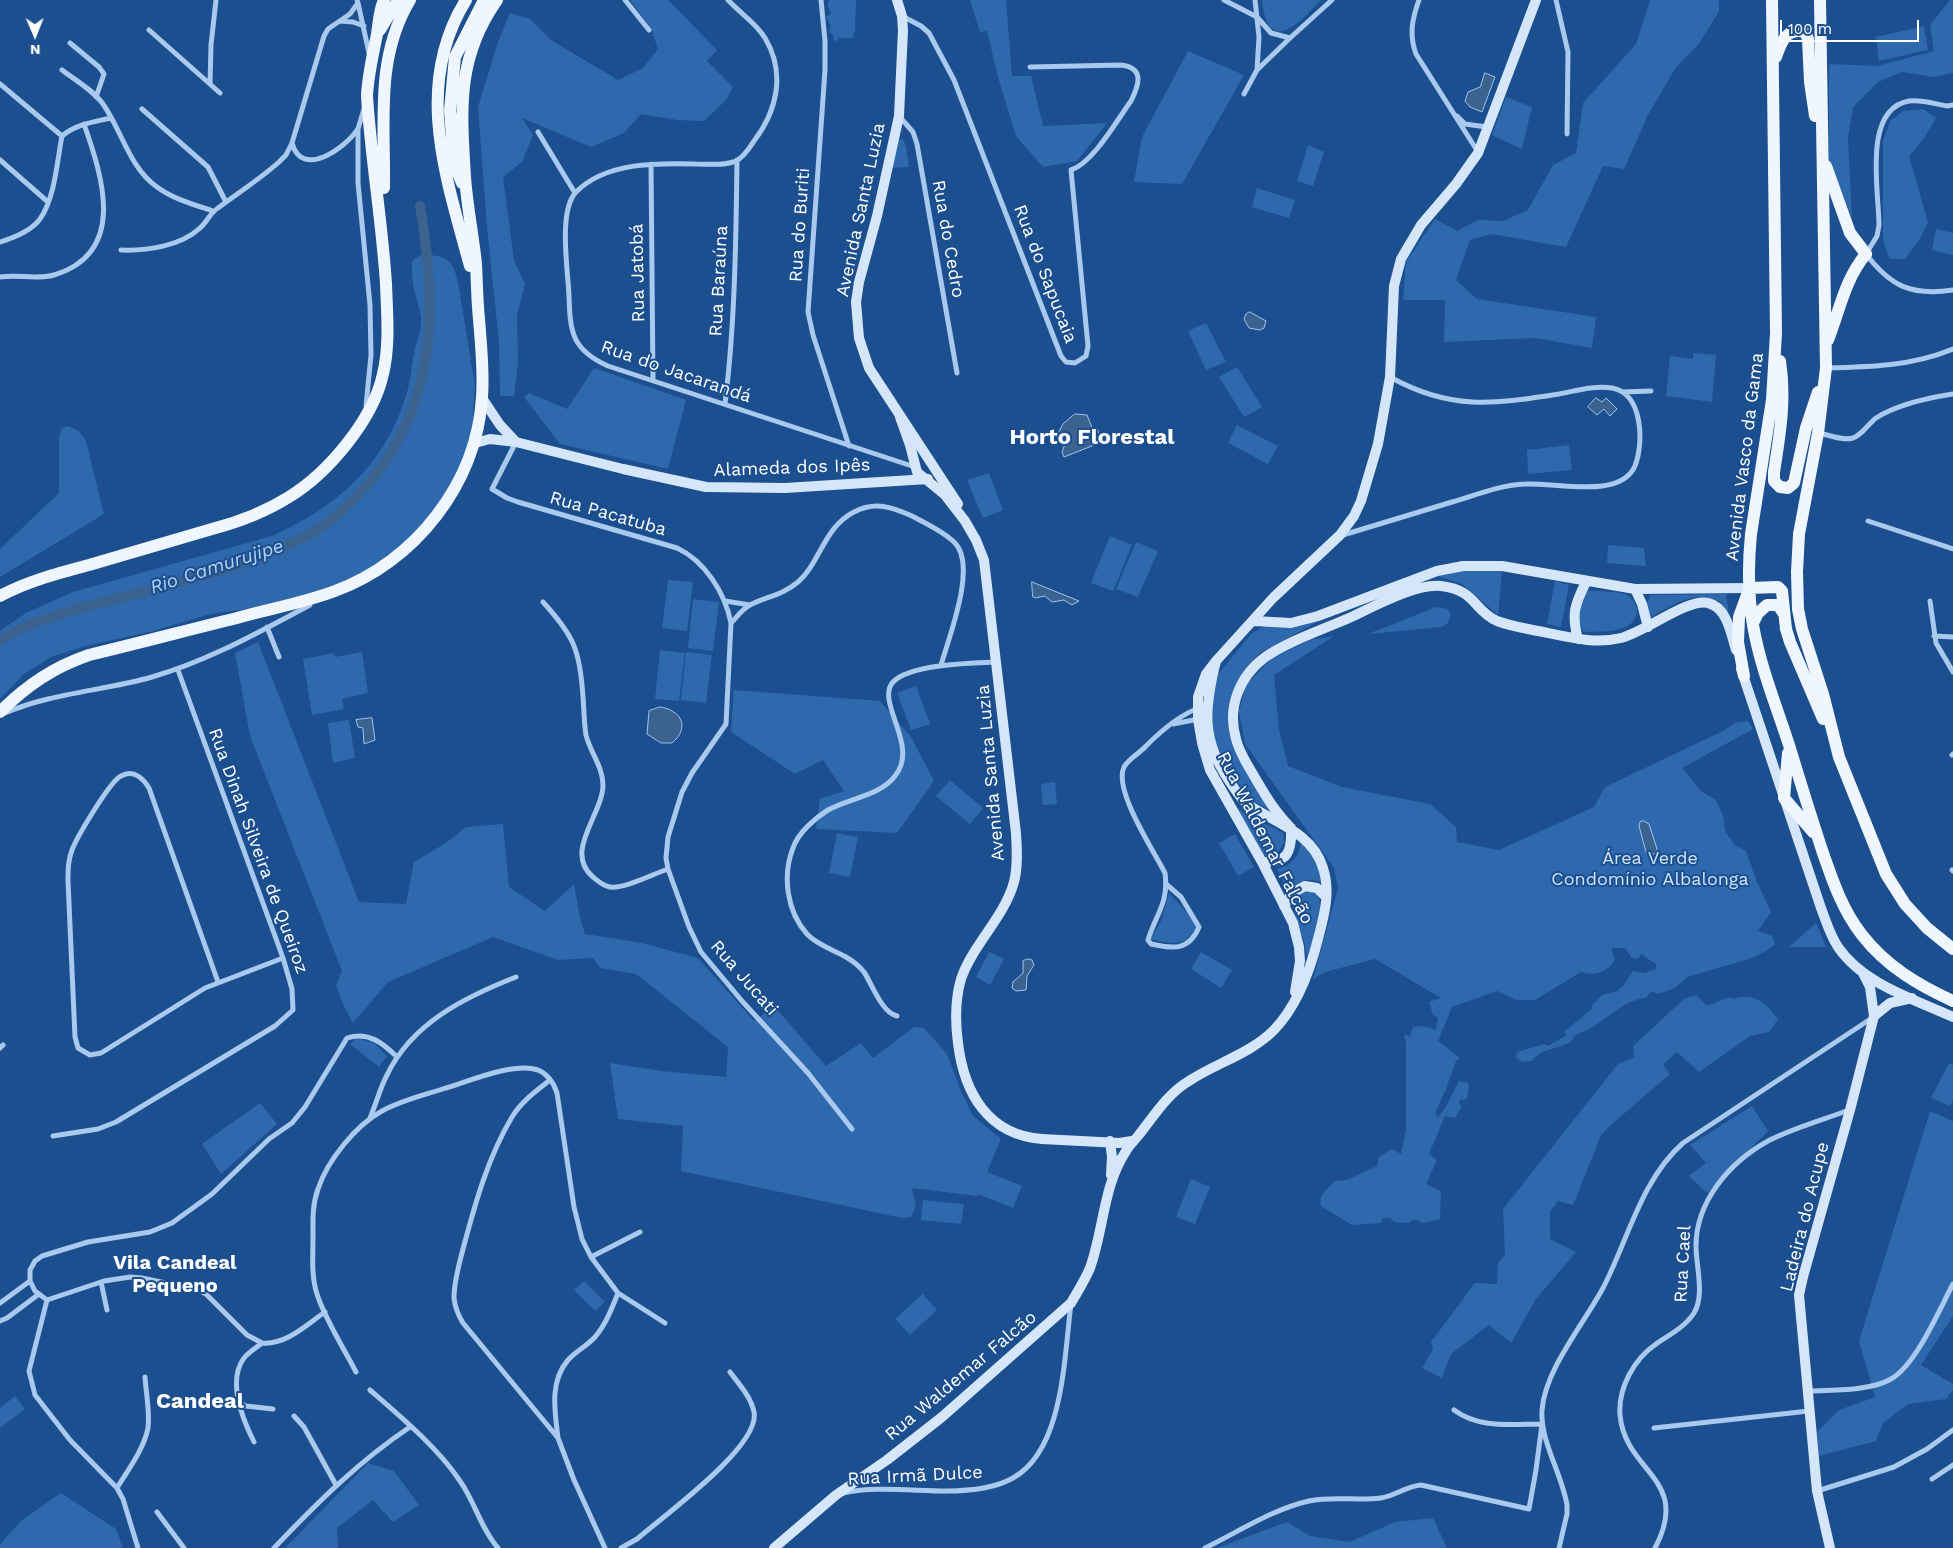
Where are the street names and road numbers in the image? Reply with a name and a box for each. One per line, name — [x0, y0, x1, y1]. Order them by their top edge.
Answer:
street label: Avenida Santa Luzia — [832, 121, 890, 299]
street label: Rua do Buriti — [785, 167, 815, 283]
street label: Rua do Cedro — [927, 178, 969, 300]
street label: Rua do Sapucaia — [1009, 202, 1081, 346]
street label: Rua Jatobá — [626, 223, 650, 323]
street label: Rua Baraúna — [705, 225, 733, 337]
street label: Rua do Jacarandá — [598, 336, 754, 408]
street label: Avenida Vasco da Gama — [1721, 351, 1769, 563]
street label: Alameda dos Ipês — [713, 454, 871, 482]
street label: Rua Pacatuba — [547, 487, 669, 541]
street label: Avenida Santa Luzia — [973, 684, 1009, 862]
street label: Rua Dinah Silveira de Queiroz — [203, 725, 313, 977]
street label: Rua Waldemar Falcão — [1212, 748, 1318, 928]
street label: Rua Jucati — [705, 936, 783, 1020]
street label: Ladeira do Acupe — [1776, 1140, 1834, 1294]
street label: Rua Cael — [1670, 1225, 1696, 1303]
street label: Rua Waldemar Falcão — [881, 1306, 1041, 1446]
street label: Rua Irmã Dulce — [847, 1462, 983, 1490]

